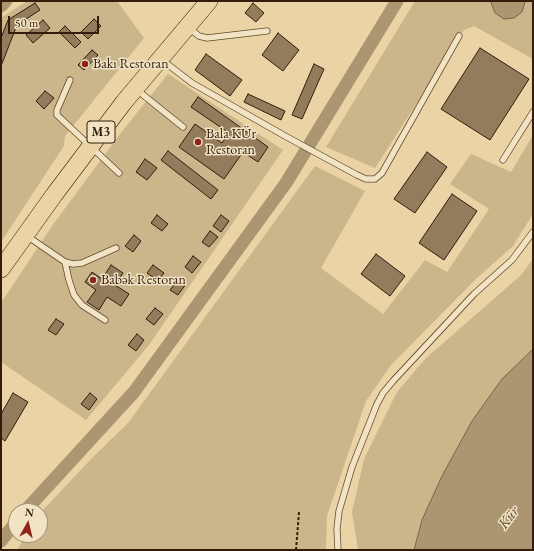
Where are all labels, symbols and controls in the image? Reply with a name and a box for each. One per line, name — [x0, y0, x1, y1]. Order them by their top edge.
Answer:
scale bar — [10, 8, 101, 34]
text: 50 m — [15, 15, 38, 31]
place label: Bakı Restoran — [93, 56, 169, 72]
marker: Bakı Restoran — [80, 59, 90, 69]
road number: M3 — [87, 121, 115, 143]
place label: Bala KÜr Restoran — [206, 126, 256, 158]
marker: Bala KÜr Restoran — [193, 137, 203, 147]
place label: Babək Restoran — [101, 272, 186, 288]
marker: Babək Restoran — [88, 275, 98, 285]
north arrow — [8, 503, 48, 543]
water label: Kür — [495, 503, 523, 533]
text: N — [24, 505, 35, 520]

